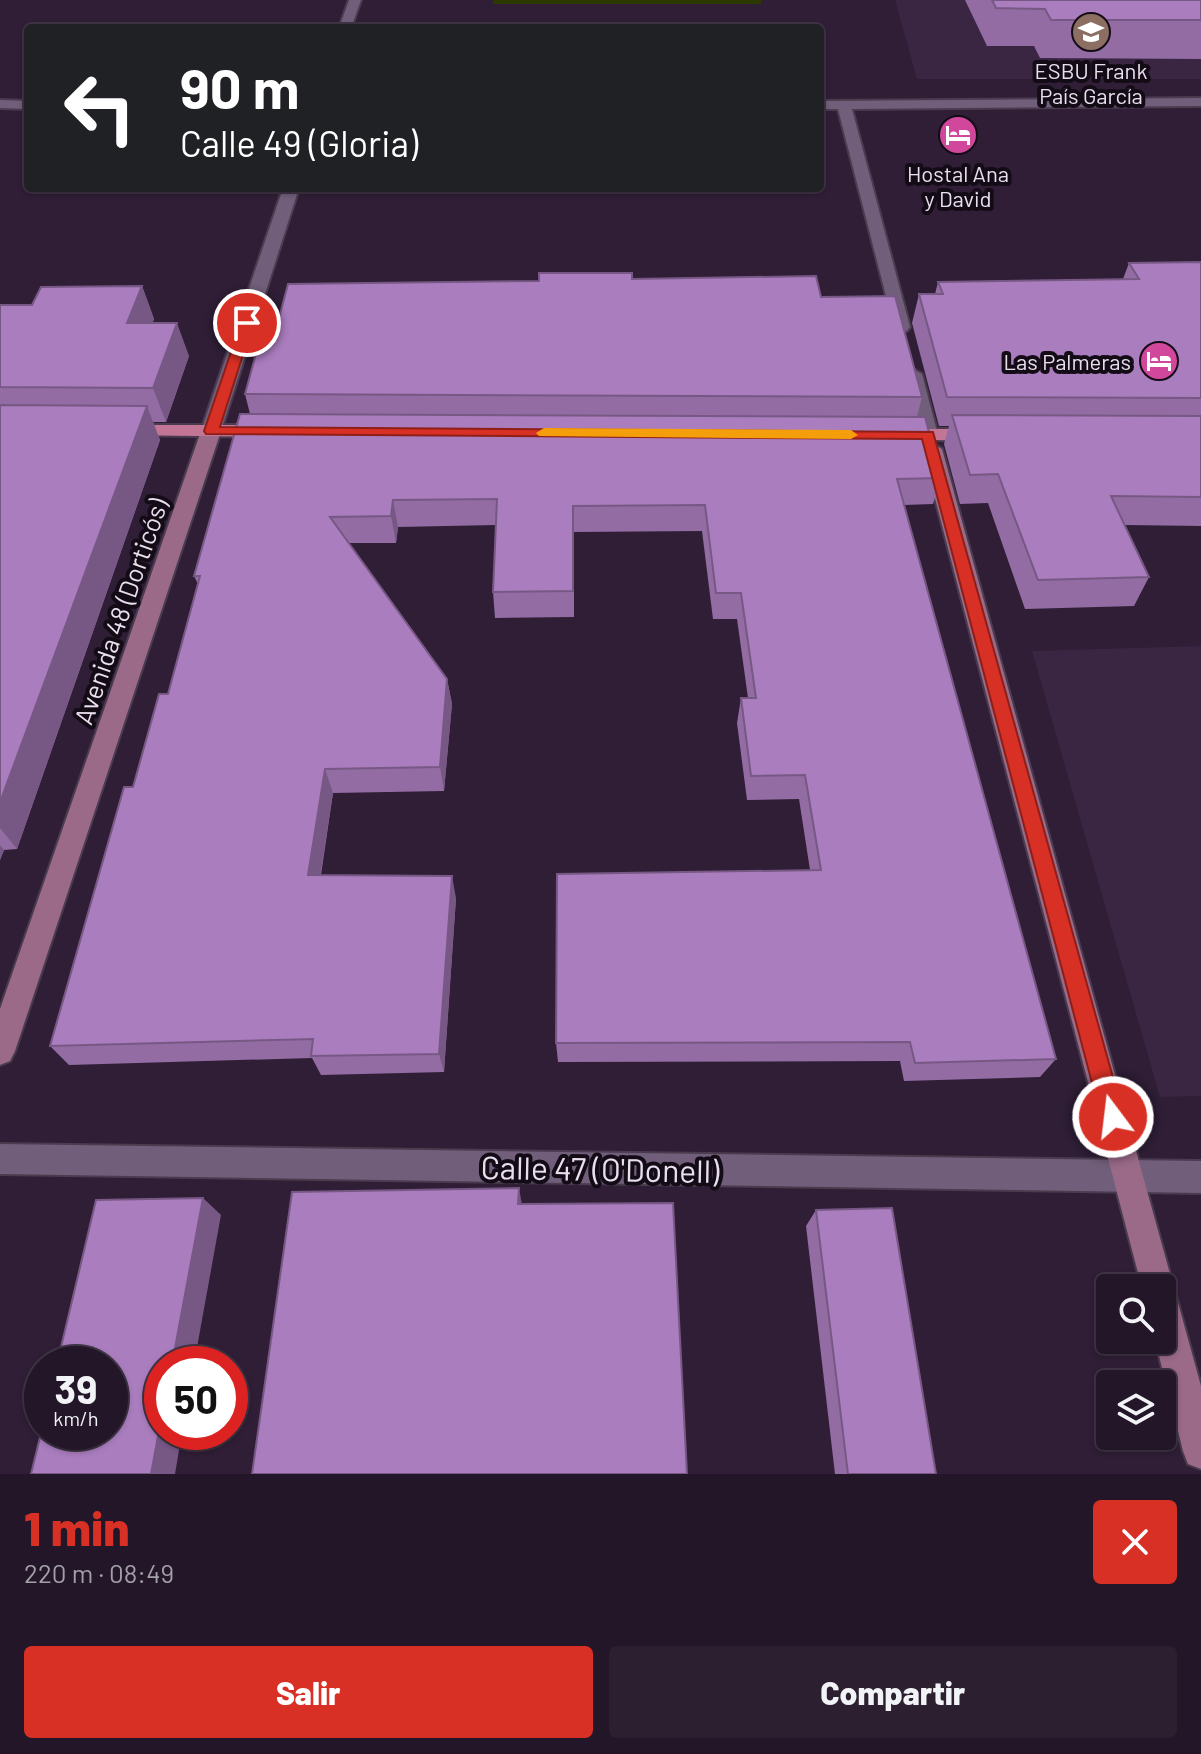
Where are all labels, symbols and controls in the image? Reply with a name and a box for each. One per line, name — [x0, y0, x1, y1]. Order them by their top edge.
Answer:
school or university icon: ESBU Frank País García — [1070, 11, 1112, 53]
text: 90 m — [180, 53, 300, 120]
icon: left — [48, 56, 152, 160]
place label: ESBU Frank País García — [1035, 57, 1147, 108]
hotel icon: Hostal Ana y David — [937, 114, 979, 156]
text: Calle 49 (Gloria) — [180, 121, 418, 164]
place label: Hostal Ana y David — [907, 160, 1009, 211]
pin — [213, 289, 281, 357]
icon: arrive — [225, 301, 269, 345]
hotel icon: Las Palmeras — [1138, 340, 1180, 382]
place label: Las Palmeras — [1003, 348, 1131, 374]
street label: Avenida 48 (Dorticós) — [67, 494, 173, 728]
position arrow — [1071, 1075, 1155, 1159]
street label: Calle 47 (O'Donell) — [480, 1147, 720, 1189]
map controls — [1096, 1274, 1176, 1450]
button: search — [1096, 1274, 1176, 1354]
speed limit sign: 50 — [144, 1346, 248, 1450]
text: 39 — [55, 1364, 97, 1412]
button: layers — [1096, 1370, 1176, 1450]
text: km/h — [53, 1406, 99, 1430]
text: 1 min — [24, 1498, 130, 1556]
button: close — [1093, 1500, 1177, 1584]
text: 220 m · 08:49 — [24, 1557, 174, 1588]
button: Salir — [24, 1646, 593, 1738]
button: Compartir — [609, 1646, 1177, 1738]

